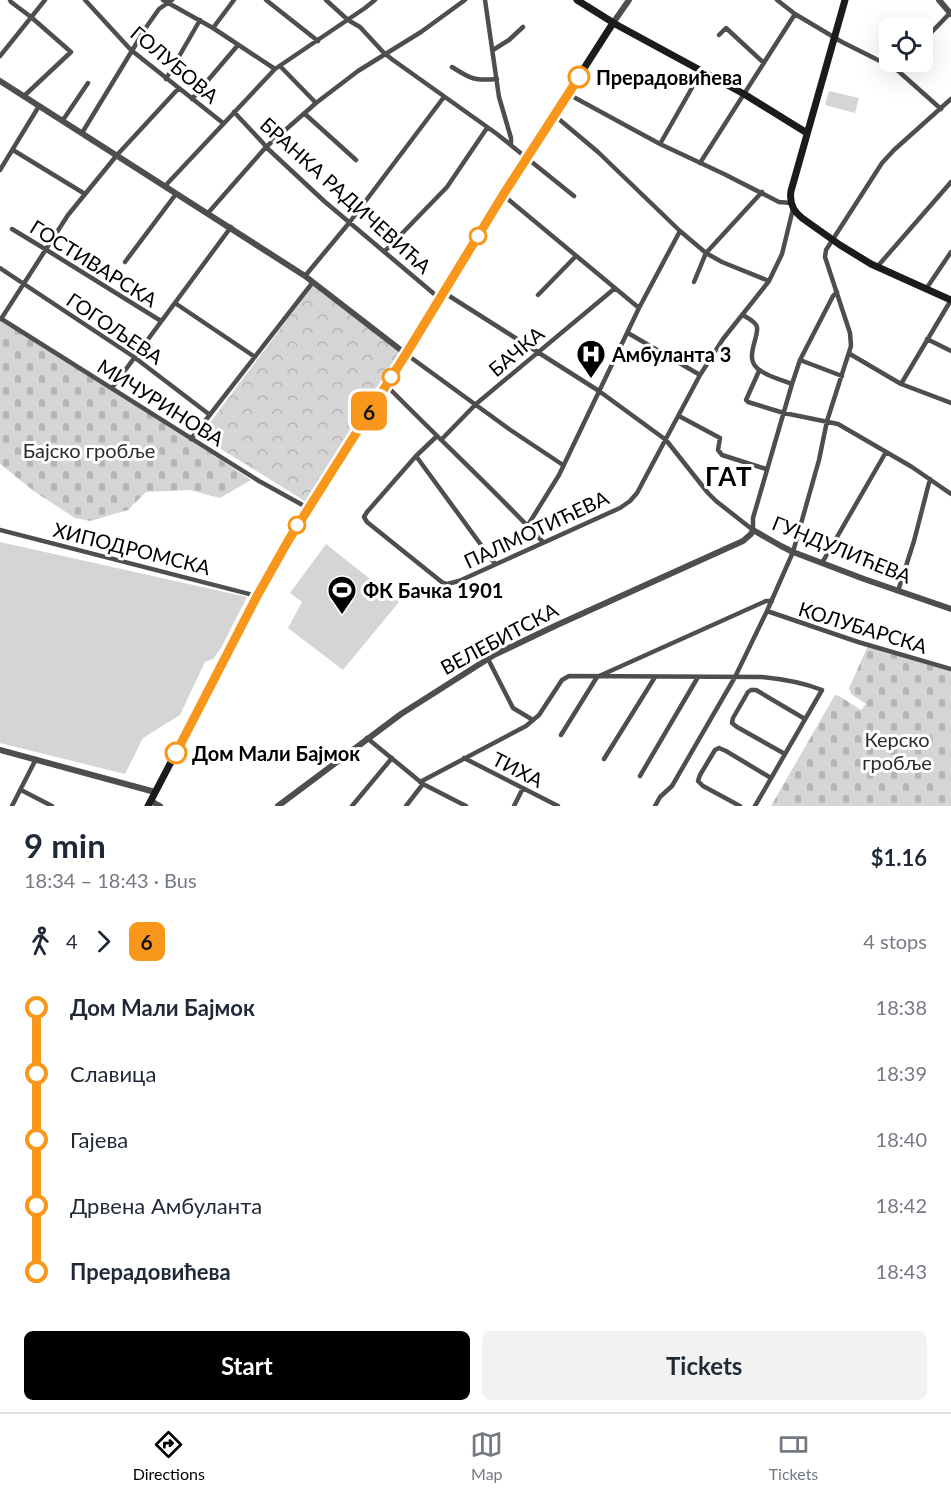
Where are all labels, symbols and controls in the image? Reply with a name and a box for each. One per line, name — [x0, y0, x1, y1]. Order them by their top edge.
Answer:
map controls — [879, 18, 933, 72]
button: locate — [879, 18, 933, 72]
street label: ГОЛУБОВА — [126, 20, 224, 108]
place label: Прерадовићева — [596, 65, 742, 89]
marker: Прерадовићева — [568, 66, 590, 88]
street label: БРАНКА РАДИЧЕВИЋА — [256, 112, 437, 278]
street label: ГОСТИВАРСКА — [26, 214, 162, 312]
unlabelled marker — [469, 227, 487, 245]
street label: ГОГОЉЕВА — [62, 287, 168, 369]
street label: БАЧКА — [483, 321, 549, 381]
hospital icon: Амбуланта 3 — [575, 338, 607, 380]
place label: Амбуланта 3 — [611, 342, 731, 366]
street label: МИЧУРИНОВА — [93, 354, 229, 451]
unlabelled marker — [382, 368, 400, 386]
line badge: 6 — [350, 392, 388, 430]
text: 6 — [363, 399, 375, 424]
park label: Бајско гробље — [23, 438, 155, 462]
district label: ГАТ — [705, 460, 753, 492]
street label: ПАЛМОТИЋЕВА — [460, 485, 613, 573]
street label: ГУНДУЛИЋЕВА — [769, 510, 915, 588]
unlabelled marker — [288, 516, 306, 534]
street label: ХИПОДРОМСКА — [51, 517, 213, 579]
sports icon: ФК Бачка 1901 — [326, 574, 358, 616]
place label: ФК Бачка 1901 — [363, 578, 503, 602]
street label: КОЛУБАРСКА — [796, 596, 931, 658]
street label: ВЕЛЕБИТСКА — [436, 597, 562, 679]
park label: Керско гробље — [862, 727, 932, 774]
place label: Дом Мали Бајмок — [192, 741, 360, 765]
marker: Дом Мали Бајмок — [165, 742, 187, 764]
street label: ТИХА — [489, 746, 548, 792]
text: 9 min — [24, 825, 106, 865]
text: $1.16 — [871, 844, 927, 871]
text: 18:34 – 18:43 · Bus — [24, 868, 197, 892]
icon: walk — [24, 925, 57, 958]
icon: forward — [87, 925, 120, 958]
text: 4 — [66, 929, 78, 953]
text: 6 — [141, 929, 153, 954]
text: 4 stops — [863, 929, 927, 953]
text: Дом Мали Бајмок — [70, 994, 255, 1021]
text: 18:38 — [876, 995, 927, 1019]
text: Славица — [70, 1060, 156, 1087]
text: 18:39 — [876, 1061, 927, 1085]
text: Гајева — [70, 1126, 128, 1153]
text: 18:40 — [876, 1127, 927, 1151]
text: Дрвена Амбуланта — [70, 1192, 262, 1219]
text: 18:42 — [876, 1193, 927, 1217]
text: Прерадовићева — [70, 1258, 231, 1285]
text: 18:43 — [876, 1259, 927, 1283]
button: Start — [24, 1331, 470, 1400]
button: Tickets — [482, 1331, 927, 1400]
tab: Directions — [133, 1428, 205, 1483]
tab: Map — [470, 1428, 503, 1483]
tab: Tickets — [769, 1428, 818, 1483]

